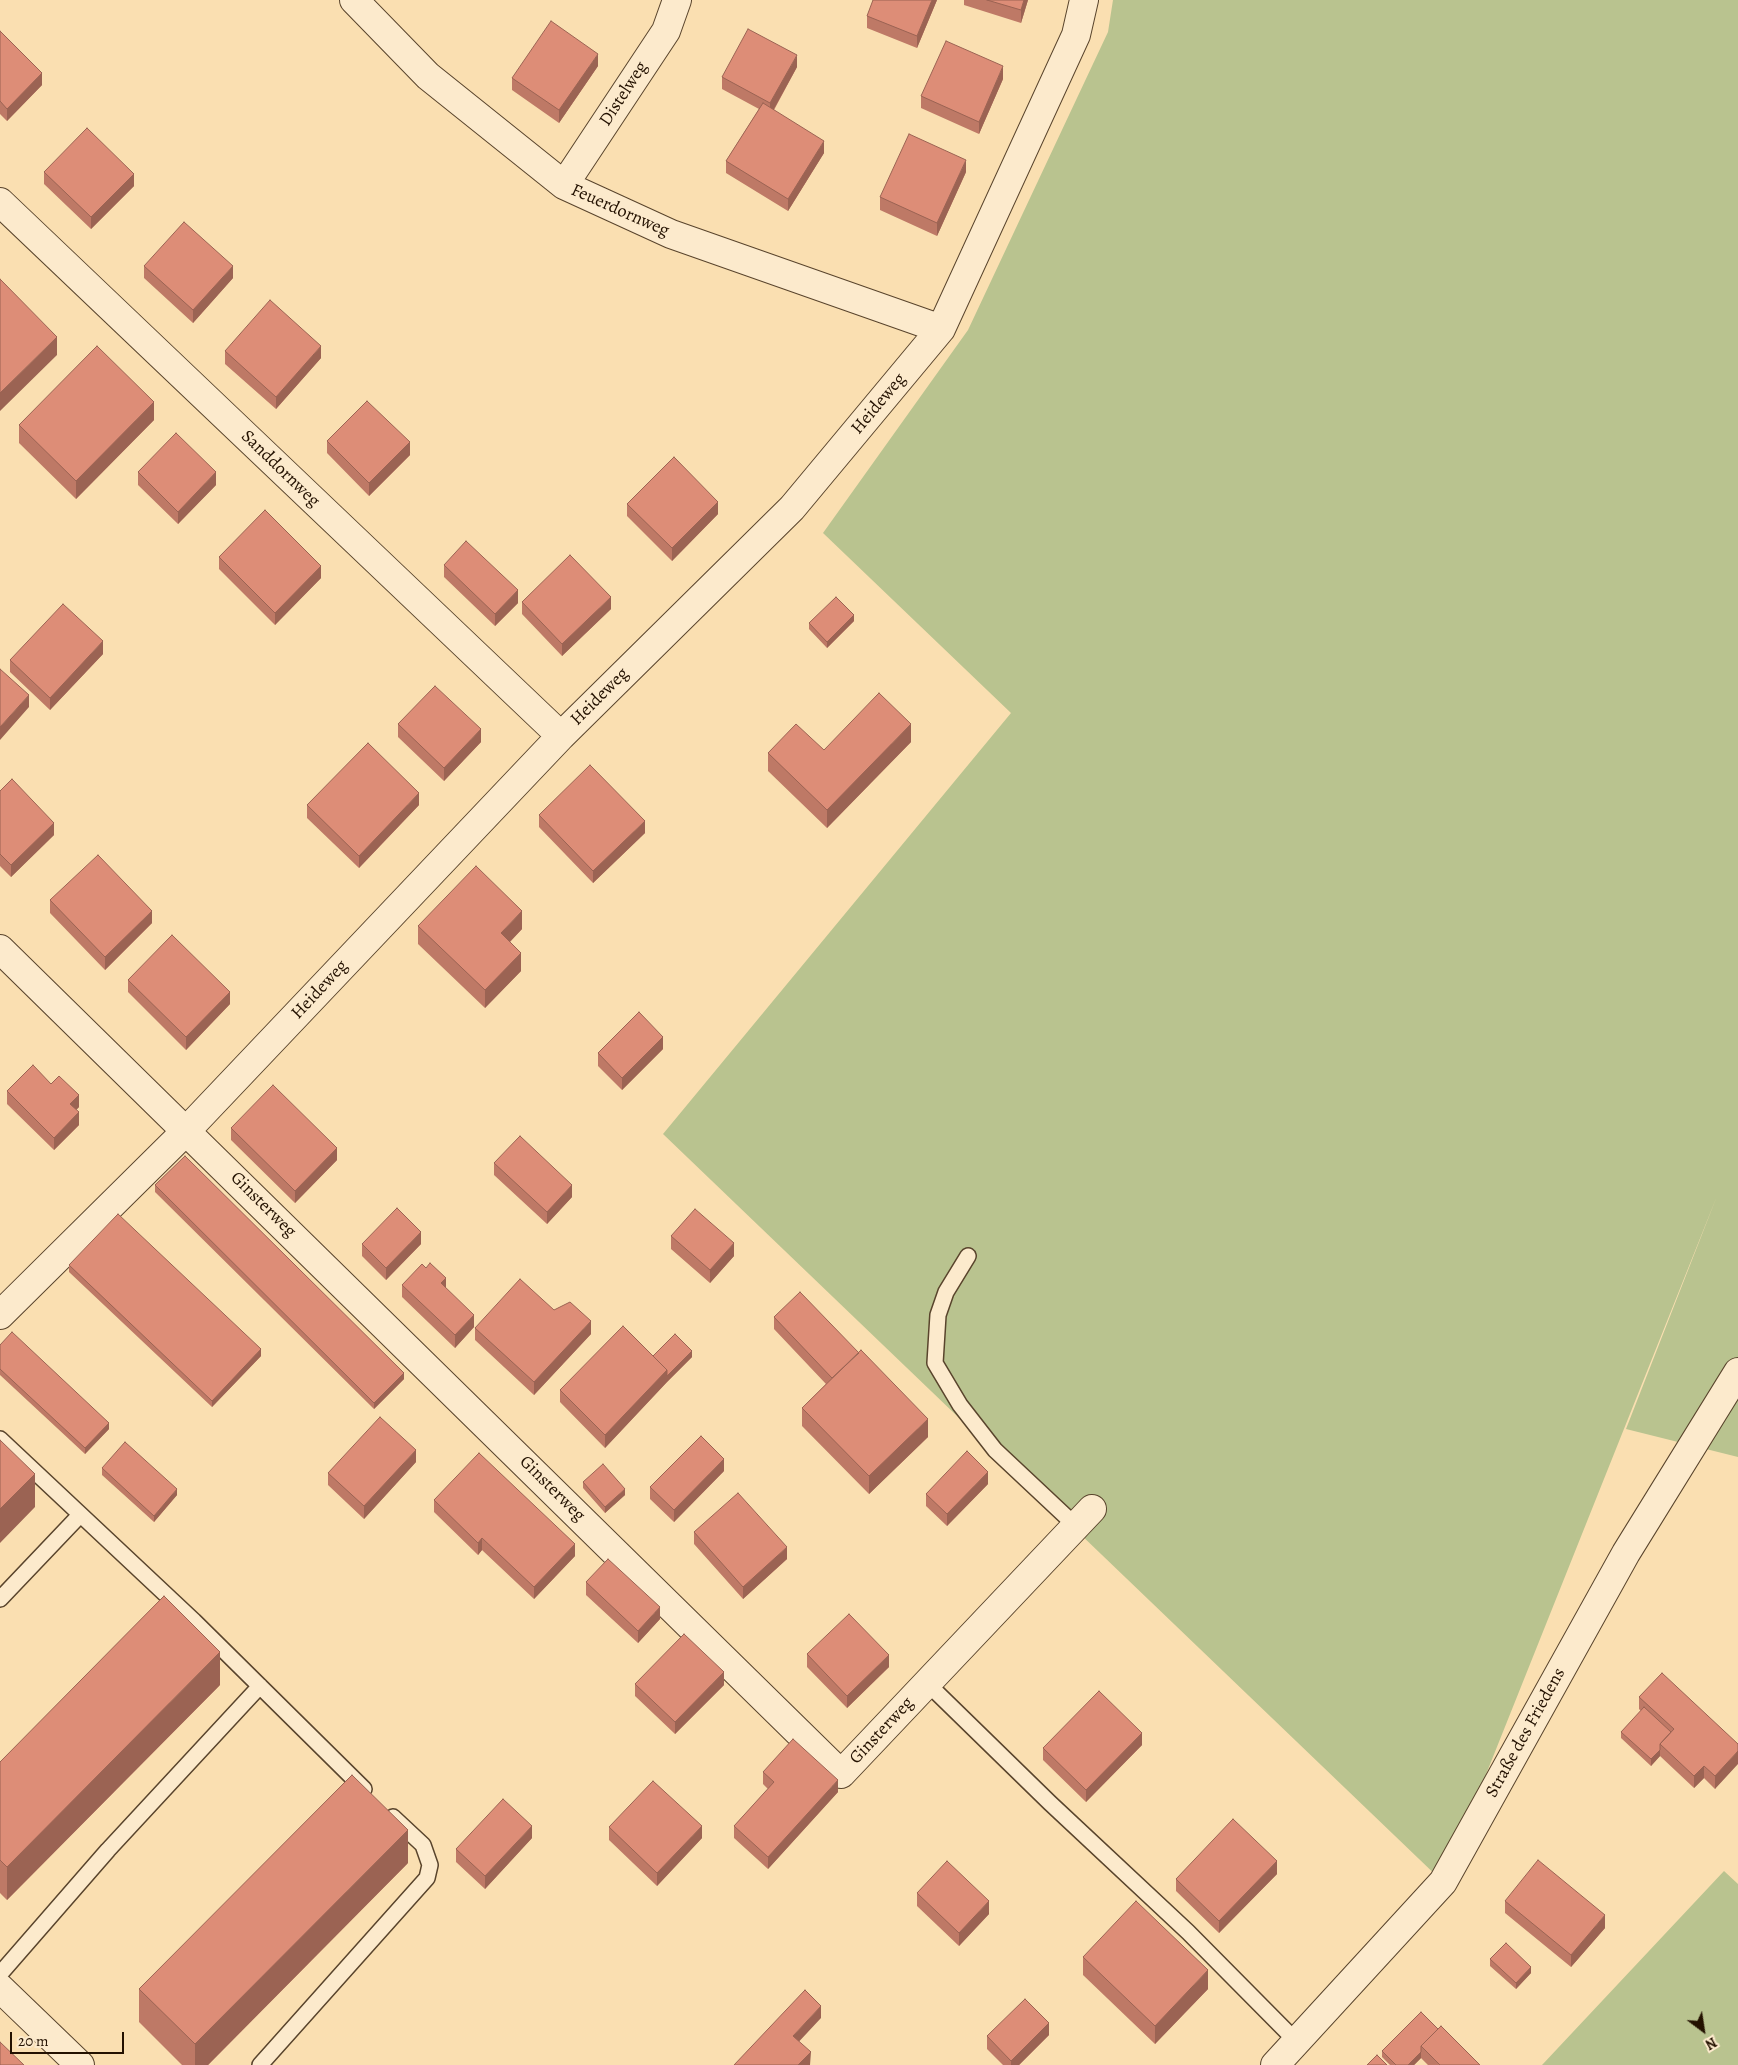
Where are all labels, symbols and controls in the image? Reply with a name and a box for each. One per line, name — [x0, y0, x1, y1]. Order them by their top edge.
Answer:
street label: Distelweg — [595, 58, 653, 130]
street label: Feuerdornweg — [567, 180, 673, 242]
street label: Heideweg — [847, 369, 911, 439]
street label: Sanddornweg — [236, 426, 324, 512]
street label: Heideweg — [566, 663, 634, 731]
street label: Heideweg — [287, 956, 353, 1024]
street label: Ginsterweg — [226, 1168, 300, 1242]
street label: Ginsterweg — [515, 1452, 589, 1526]
street label: Straße des Friedens — [1481, 1664, 1571, 1802]
street label: Ginsterweg — [845, 1693, 919, 1769]
north arrow — [1678, 2005, 1728, 2055]
scale bar — [12, 2022, 126, 2054]
text: 20 m — [18, 2031, 49, 2051]
text: N — [1702, 2033, 1720, 2054]

